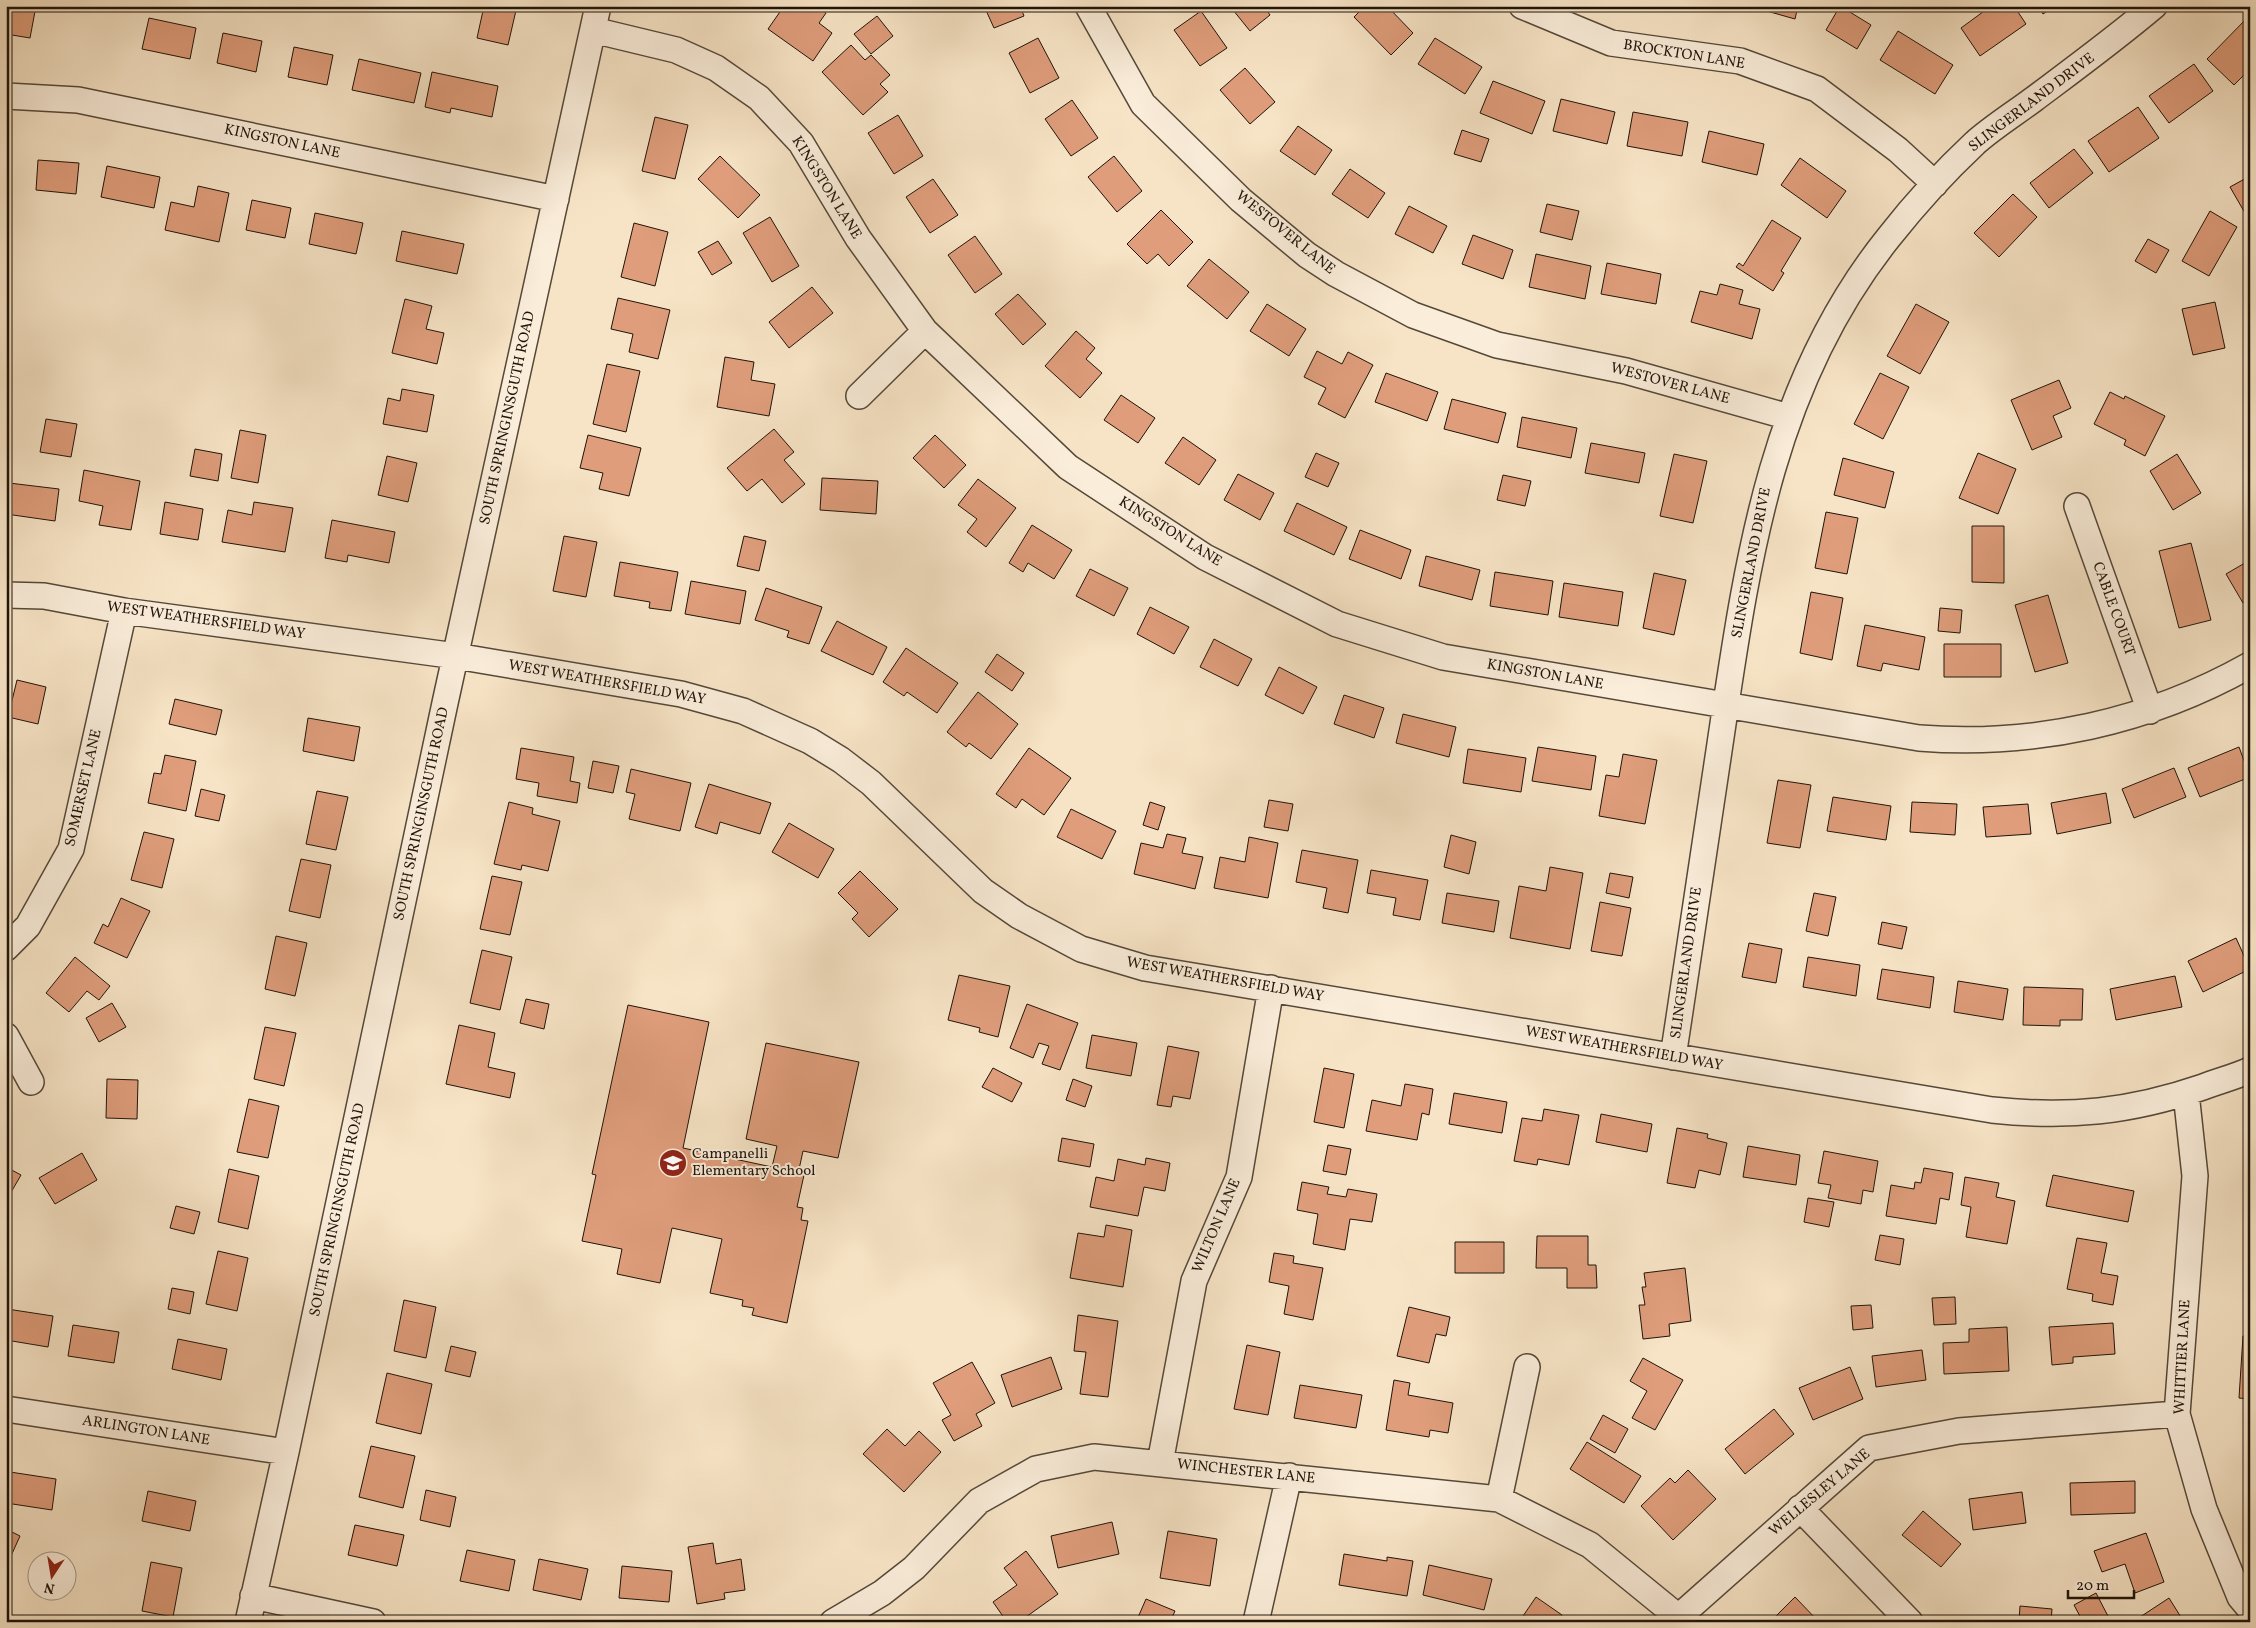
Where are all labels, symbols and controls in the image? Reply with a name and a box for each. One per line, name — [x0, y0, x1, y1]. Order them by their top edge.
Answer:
street label: BROCKTON LANE — [1622, 35, 1746, 75]
street label: SLINGERLAND DRIVE — [1964, 49, 2100, 157]
street label: KINGSTON LANE — [222, 119, 342, 165]
street label: KINGSTON LANE — [786, 132, 866, 244]
street label: WESTOVER LANE — [1231, 186, 1339, 280]
street label: SOUTH SPRINGINSGUTH ROAD — [475, 309, 541, 527]
street label: WESTOVER LANE — [1608, 358, 1732, 410]
street label: SLINGERLAND DRIVE — [1727, 486, 1777, 640]
street label: KINGSTON LANE — [1114, 492, 1226, 572]
street label: CABLE COURT — [2086, 559, 2140, 659]
street label: WEST WEATHERSFIELD WAY — [105, 597, 307, 645]
street label: KINGSTON LANE — [1485, 654, 1605, 696]
street label: WEST WEATHERSFIELD WAY — [507, 655, 708, 711]
street label: SOUTH SPRINGINSGUTH ROAD — [389, 705, 455, 923]
street label: SOMERSET LANE — [60, 727, 108, 849]
street label: SLINGERLAND DRIVE — [1666, 886, 1708, 1040]
street label: WEST WEATHERSFIELD WAY — [1125, 952, 1326, 1008]
street label: WEST WEATHERSFIELD WAY — [1524, 1021, 1725, 1077]
street label: SOUTH SPRINGINSGUTH ROAD — [305, 1101, 371, 1319]
place label: Campanelli Elementary School — [692, 1144, 815, 1182]
school or university icon: Campanelli Elementary School — [658, 1148, 688, 1178]
street label: WILTON LANE — [1188, 1175, 1246, 1277]
street label: WHITTIER LANE — [2170, 1299, 2196, 1415]
street label: ARLINGTON LANE — [81, 1411, 211, 1451]
street label: WELLESLEY LANE — [1765, 1444, 1875, 1542]
street label: WINCHESTER LANE — [1176, 1454, 1316, 1490]
north arrow — [28, 1550, 78, 1600]
scale bar — [2068, 1568, 2135, 1600]
text: 20 m — [2076, 1576, 2109, 1597]
text: N — [43, 1577, 57, 1598]

